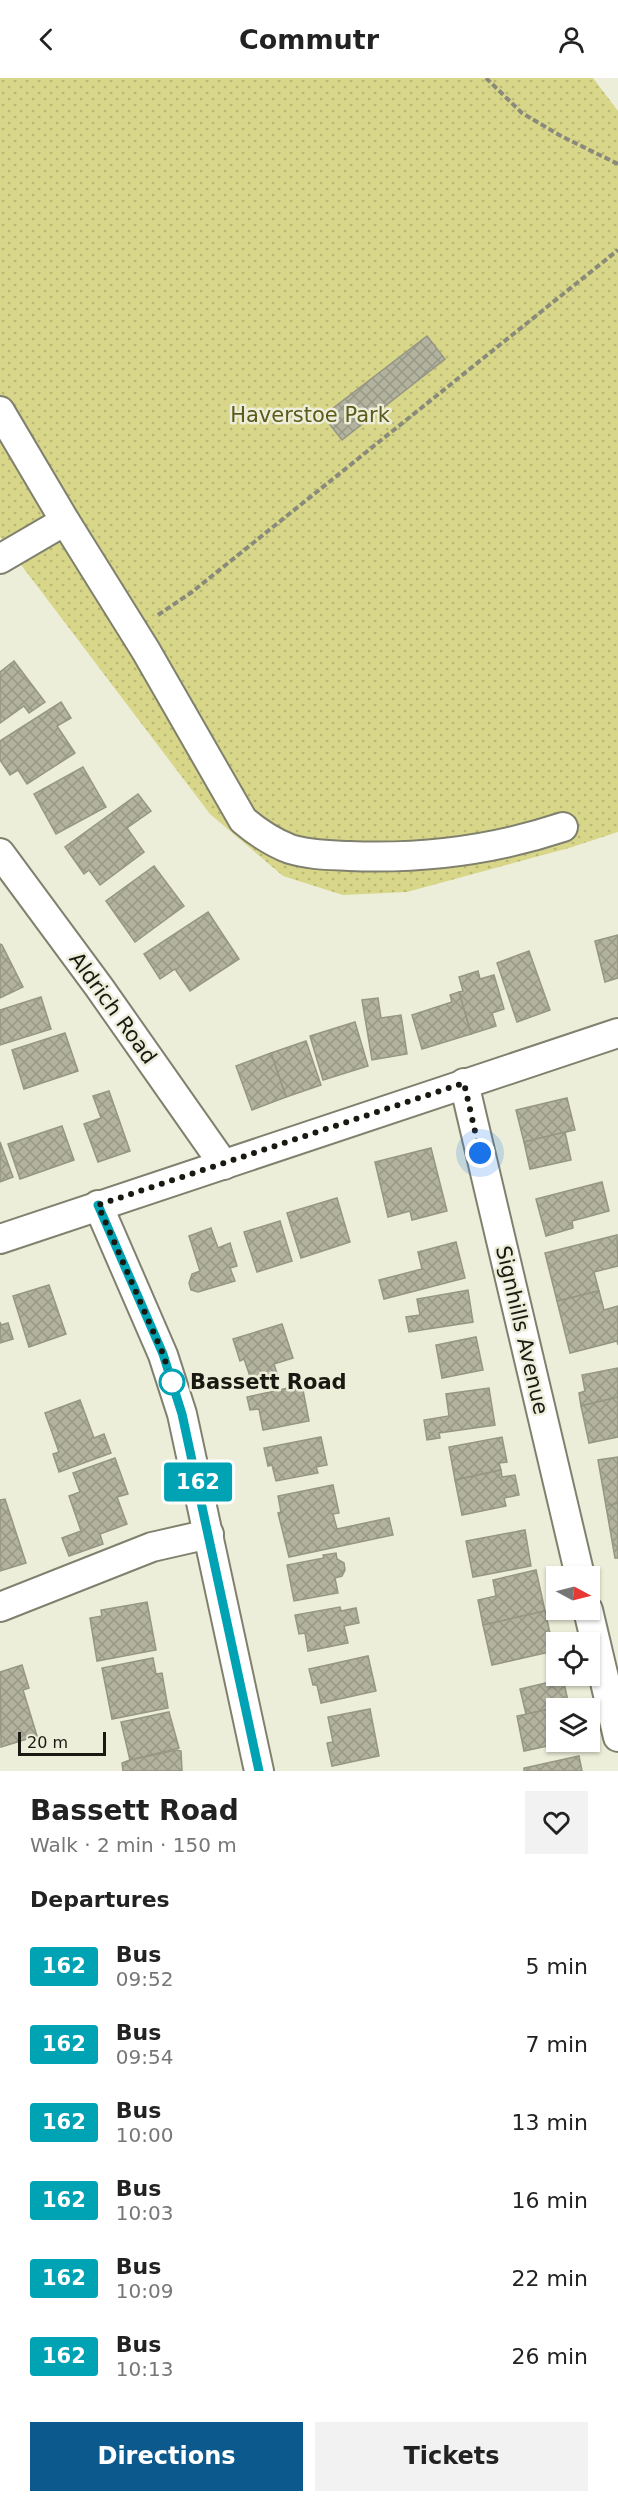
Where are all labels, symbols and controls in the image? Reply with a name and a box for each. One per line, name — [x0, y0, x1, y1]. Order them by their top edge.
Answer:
icon: back — [30, 23, 63, 56]
icon: person — [555, 23, 588, 56]
text: Commutr — [239, 24, 379, 55]
park label: Haverstoe Park — [230, 403, 391, 427]
street label: Aldrich Road — [64, 947, 162, 1069]
your location — [465, 1138, 495, 1168]
street label: Signhills Avenue — [491, 1243, 553, 1417]
marker: Bassett Road — [159, 1369, 185, 1395]
place label: Bassett Road — [190, 1370, 347, 1394]
line badge: 162 — [164, 1462, 232, 1502]
text: 162 — [176, 1470, 220, 1494]
north arrow — [546, 1566, 600, 1620]
map controls — [546, 1566, 600, 1752]
button: locate — [546, 1632, 600, 1686]
button: layers — [546, 1698, 600, 1752]
scale bar — [18, 1729, 106, 1756]
text: 20 m — [27, 1733, 68, 1752]
button: heart — [525, 1791, 588, 1854]
text: Bassett Road — [30, 1794, 239, 1827]
text: Walk · 2 min · 150 m — [30, 1833, 237, 1857]
text: Departures — [30, 1887, 170, 1912]
text: Bus — [116, 1942, 161, 1967]
text: 162 — [42, 1954, 86, 1978]
text: 5 min — [526, 1954, 588, 1979]
text: 09:52 — [116, 1967, 173, 1991]
text: Bus — [116, 2020, 161, 2045]
text: 162 — [42, 2032, 86, 2056]
text: 7 min — [526, 2032, 588, 2057]
text: 09:54 — [116, 2045, 173, 2069]
text: Bus — [116, 2098, 161, 2123]
text: 162 — [42, 2110, 86, 2134]
text: 13 min — [512, 2110, 588, 2135]
text: 10:00 — [116, 2123, 173, 2147]
text: Bus — [116, 2176, 161, 2201]
text: 162 — [42, 2188, 86, 2212]
text: 16 min — [512, 2188, 588, 2213]
text: 10:03 — [116, 2201, 173, 2225]
text: Bus — [116, 2254, 161, 2279]
text: 162 — [42, 2266, 86, 2290]
text: 22 min — [512, 2266, 588, 2291]
text: 10:09 — [116, 2279, 173, 2303]
text: Bus — [116, 2332, 161, 2357]
text: 162 — [42, 2344, 86, 2368]
text: 26 min — [512, 2344, 588, 2369]
text: 10:13 — [116, 2357, 173, 2381]
button: Directions — [30, 2422, 303, 2491]
button: Tickets — [315, 2422, 588, 2491]

